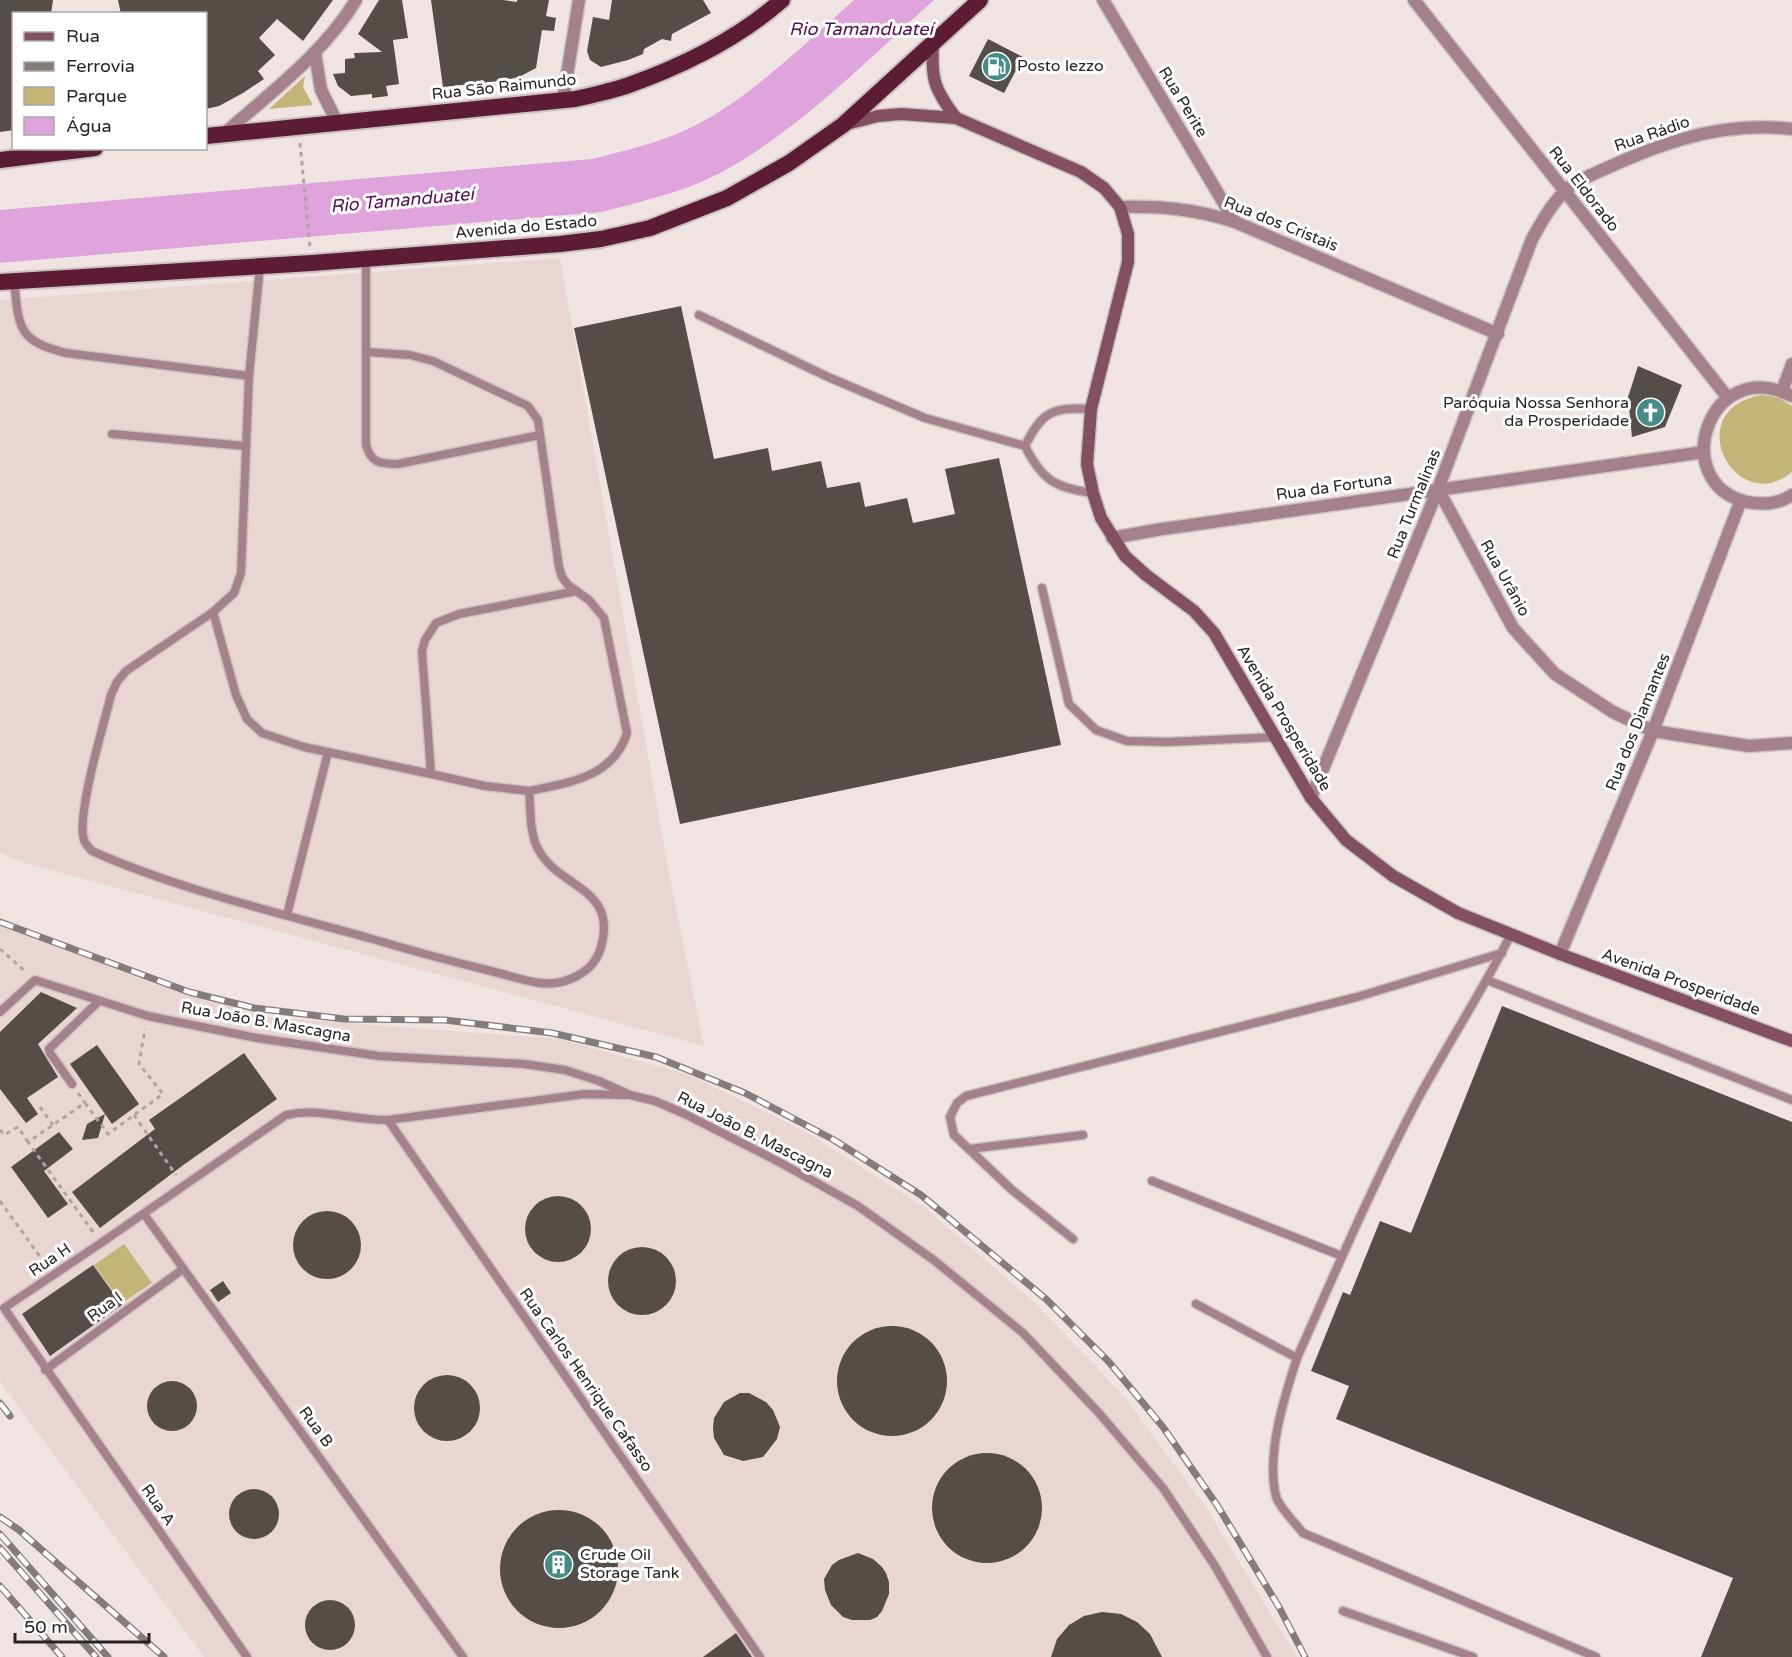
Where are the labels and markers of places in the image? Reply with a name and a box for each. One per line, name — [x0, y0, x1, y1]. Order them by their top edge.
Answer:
fuel station icon: Posto Iezzo — [980, 50, 1012, 82]
place label: Posto Iezzo — [1017, 56, 1104, 76]
place label: Paróquia Nossa Senhora da Prosperidade — [1443, 393, 1629, 431]
church icon: Paróquia Nossa Senhora da Prosperidade — [1634, 396, 1666, 428]
place label: Crude Oil Storage Tank — [580, 1545, 680, 1583]
building icon: Crude Oil Storage Tank — [543, 1548, 575, 1580]

